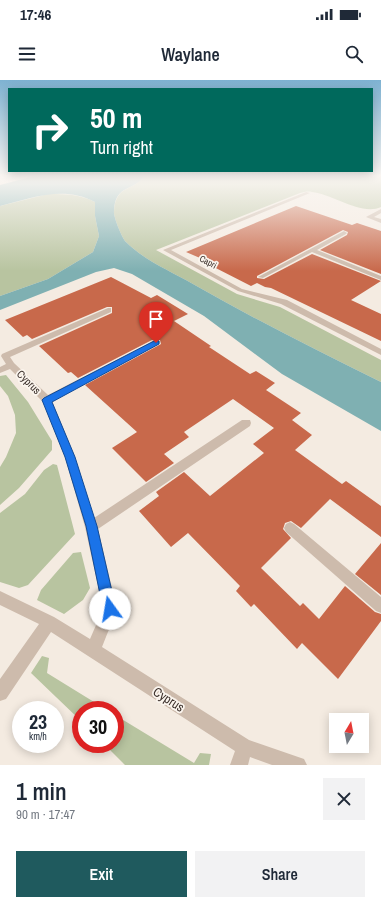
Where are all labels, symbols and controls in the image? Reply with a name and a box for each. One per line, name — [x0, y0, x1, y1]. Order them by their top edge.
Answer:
text: 17:46 — [20, 4, 51, 25]
text: Waylane — [161, 42, 220, 67]
icon: menu — [16, 43, 38, 65]
icon: search — [343, 43, 365, 65]
text: 50 m — [90, 99, 142, 137]
icon: right — [24, 104, 76, 156]
text: Turn right — [90, 135, 153, 160]
street label: Capri — [197, 252, 219, 272]
pin — [139, 302, 173, 343]
icon: arrive — [145, 308, 167, 330]
street label: Cyprus — [14, 367, 44, 397]
position arrow — [89, 588, 131, 630]
street label: Cyprus — [150, 683, 188, 716]
speed limit sign: 30 — [72, 701, 124, 753]
text: 23 — [29, 708, 47, 735]
north arrow — [329, 713, 369, 753]
map controls — [329, 713, 369, 753]
text: km/h — [29, 730, 47, 743]
text: 1 min — [16, 775, 67, 807]
button: close — [323, 778, 365, 820]
text: 90 m · 17:47 — [16, 806, 75, 823]
button: Exit — [16, 851, 187, 897]
button: Share — [195, 851, 365, 897]

